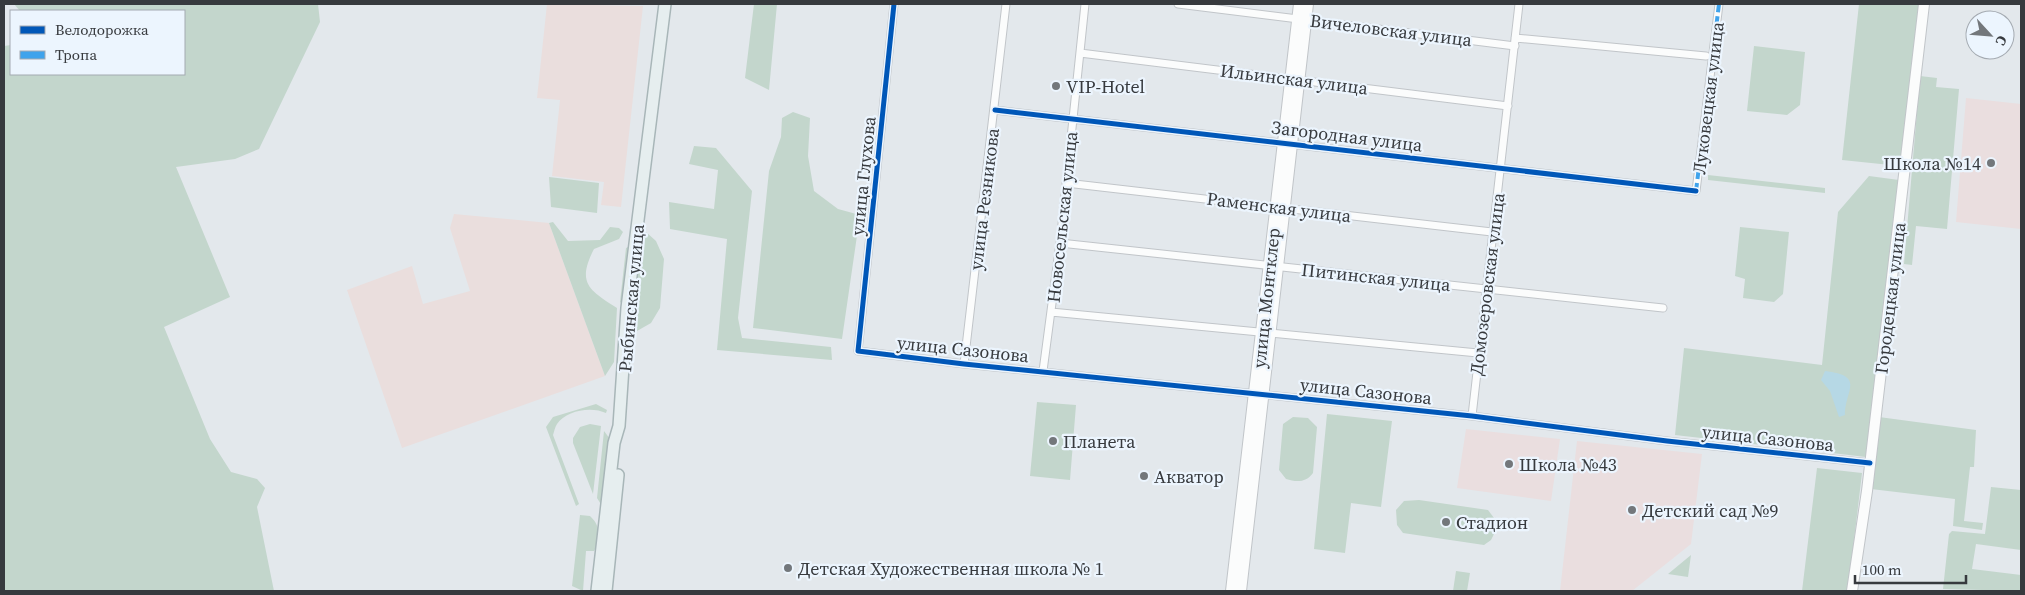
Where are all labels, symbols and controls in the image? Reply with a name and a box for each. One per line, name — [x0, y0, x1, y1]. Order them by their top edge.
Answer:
street label: Вичеловская улица — [1309, 8, 1474, 52]
legend — [10, 10, 185, 75]
north arrow — [1965, 10, 2015, 60]
text: Велодорожка — [55, 19, 149, 40]
street label: Луковецкая улица — [1686, 19, 1730, 176]
text: С — [1991, 32, 2013, 49]
text: Тропа — [55, 44, 97, 65]
street label: Ильинская улица — [1219, 58, 1370, 101]
place label: VIP-Hotel — [1066, 74, 1145, 99]
marker: VIP-Hotel — [1050, 80, 1062, 92]
street label: улица Глухова — [844, 114, 882, 237]
street label: Загородная улица — [1270, 114, 1425, 158]
street label: улица Резникова — [963, 126, 1005, 271]
street label: Новосельская улица — [1041, 129, 1084, 304]
place label: Школа №14 — [1883, 151, 1981, 176]
marker: Школа №14 — [1985, 157, 1997, 169]
street label: Раменская улица — [1205, 186, 1353, 228]
street label: Домозеровская улица — [1463, 190, 1511, 377]
street label: Городецкая улица — [1868, 220, 1912, 375]
street label: Рыбинская улица — [612, 222, 650, 373]
street label: улица Монтклер — [1246, 227, 1286, 369]
street label: Питинская улица — [1300, 257, 1453, 297]
street label: улица Сазонова — [896, 330, 1031, 368]
street label: улица Сазонова — [1299, 372, 1434, 410]
street label: улица Сазонова — [1701, 419, 1836, 457]
place label: Планета — [1063, 429, 1136, 454]
marker: Планета — [1047, 435, 1059, 447]
place label: Школа №43 — [1519, 452, 1617, 477]
marker: Школа №43 — [1503, 458, 1515, 470]
place label: Акватор — [1154, 464, 1224, 489]
marker: Акватор — [1138, 470, 1150, 482]
place label: Детский сад №9 — [1642, 498, 1779, 523]
marker: Детский сад №9 — [1626, 504, 1638, 516]
place label: Стадион — [1456, 510, 1528, 535]
marker: Стадион — [1440, 516, 1452, 528]
scale bar — [1855, 552, 1966, 584]
place label: Детская Художественная школа № 1 — [798, 556, 1104, 581]
text: 100 m — [1862, 559, 1902, 580]
marker: Детская Художественная школа № 1 — [782, 562, 794, 574]

